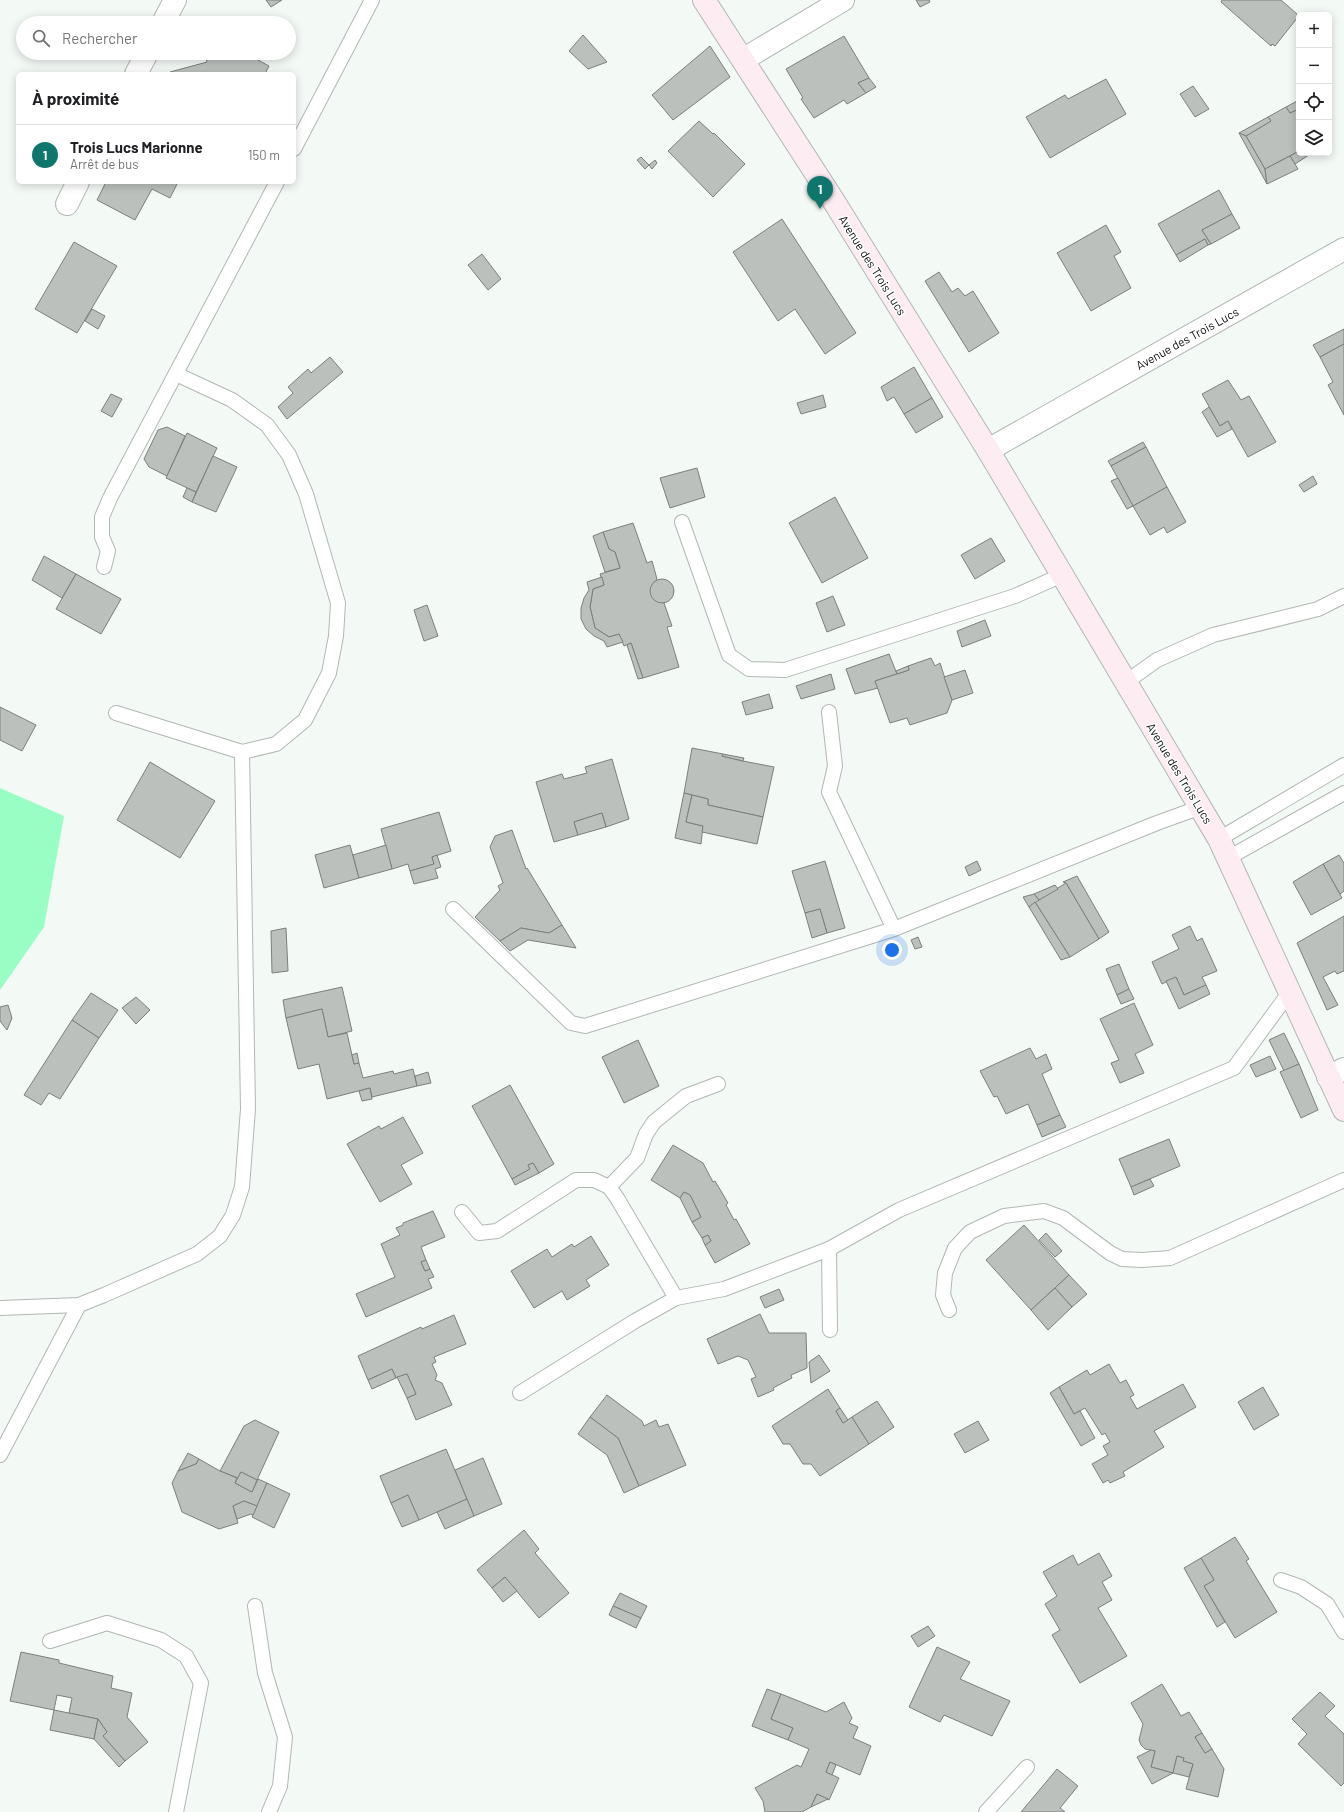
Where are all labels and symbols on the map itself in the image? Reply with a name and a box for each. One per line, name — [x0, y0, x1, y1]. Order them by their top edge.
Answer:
pin: 1 — [807, 176, 833, 209]
street label: Avenue des Trois Lucs — [837, 212, 910, 318]
street label: Avenue des Trois Lucs — [1133, 304, 1241, 372]
street label: Avenue des Trois Lucs — [1144, 720, 1216, 826]
your location — [882, 940, 902, 960]

